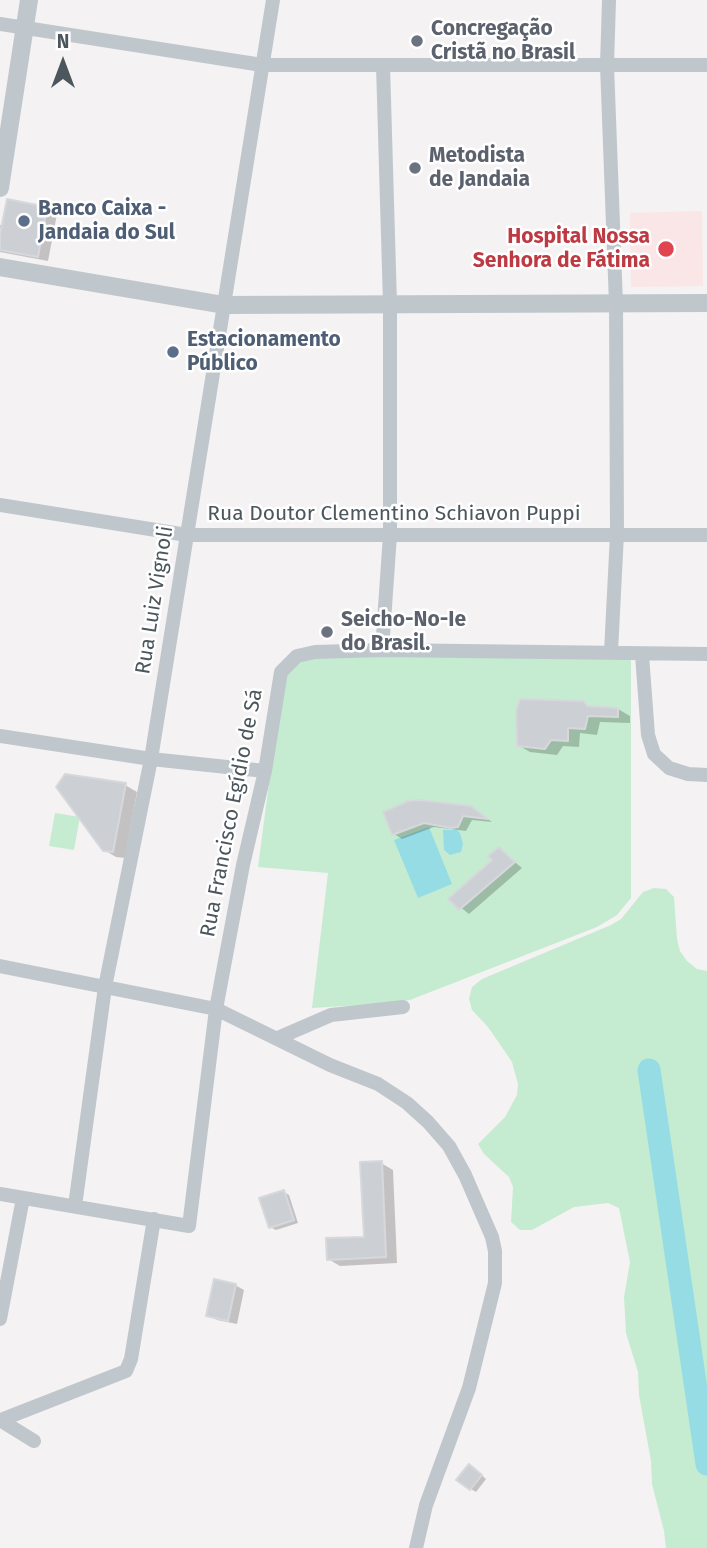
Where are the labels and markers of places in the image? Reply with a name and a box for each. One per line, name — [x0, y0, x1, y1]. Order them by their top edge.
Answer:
place label: Concregação Cristã no Brasil — [431, 16, 575, 66]
marker: Concregação Cristã no Brasil — [409, 33, 425, 49]
place label: Metodista de Jandaia — [429, 143, 530, 193]
marker: Metodista de Jandaia — [407, 160, 423, 176]
place label: Banco Caixa - Jandaia do Sul — [38, 196, 175, 246]
marker: Banco Caixa - Jandaia do Sul — [16, 213, 32, 229]
place label: Hospital Nossa Senhora de Fátima — [473, 224, 650, 274]
marker: Hospital Nossa Senhora de Fátima — [656, 239, 676, 259]
place label: Estacionamento Público — [187, 327, 341, 377]
marker: Estacionamento Público — [165, 344, 181, 360]
place label: Seicho-No-Ie do Brasil. — [341, 607, 466, 657]
marker: Seicho-No-Ie do Brasil. — [319, 624, 335, 640]

